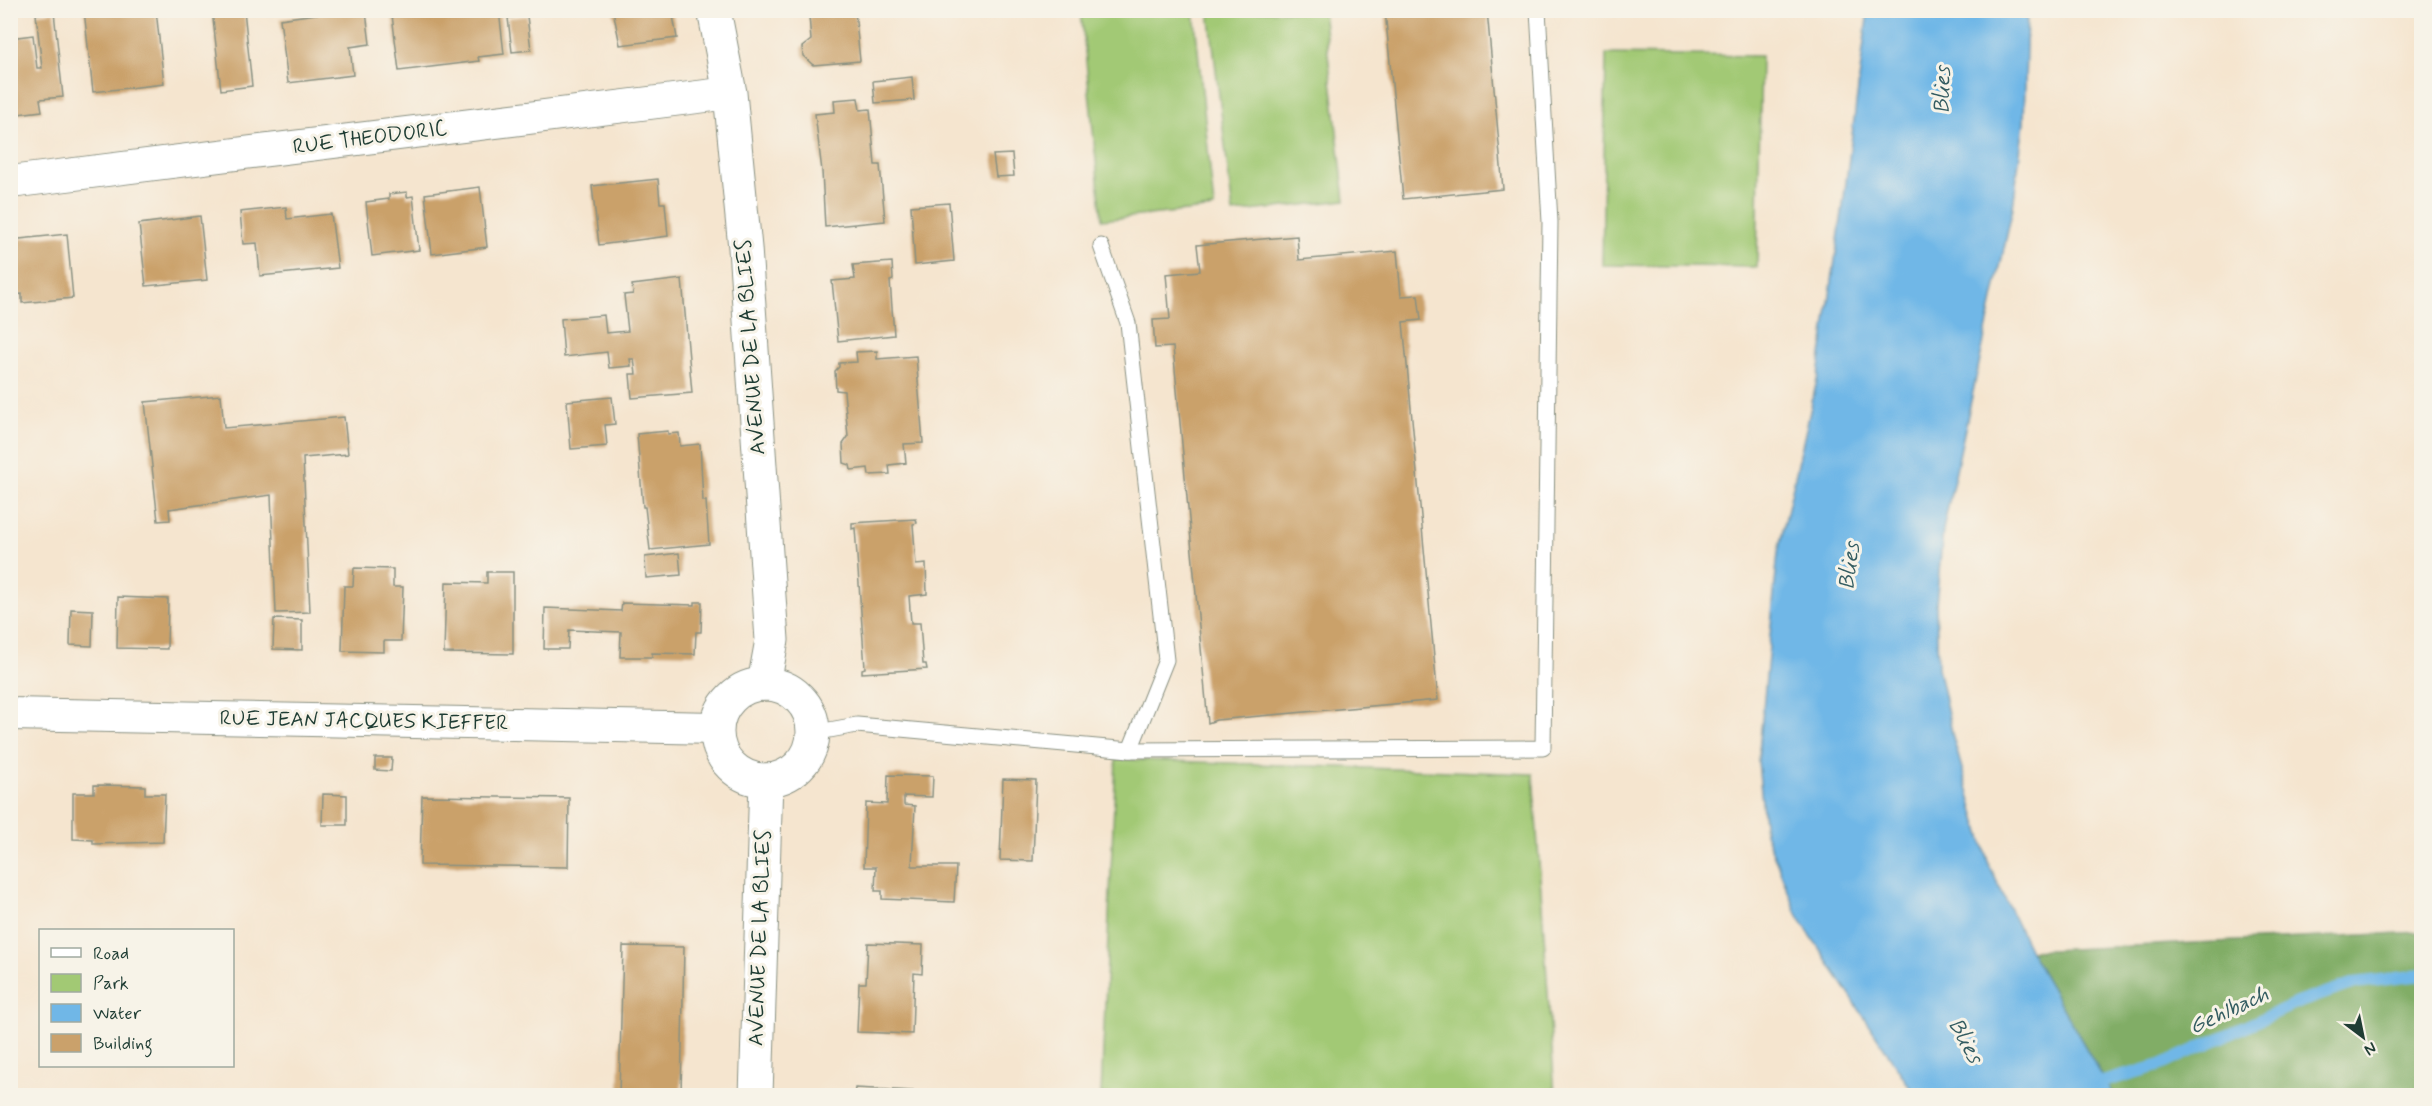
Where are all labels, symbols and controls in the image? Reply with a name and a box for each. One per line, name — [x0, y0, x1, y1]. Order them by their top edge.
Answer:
water label: Blies — [1929, 64, 1957, 114]
street label: RUE THEODORIC — [291, 115, 449, 161]
street label: AVENUE DE LA BLIES — [729, 238, 773, 456]
water label: Blies — [1833, 539, 1867, 591]
street label: RUE JEAN JACQUES KIEFFER — [219, 704, 509, 738]
street label: AVENUE DE LA BLIES — [742, 829, 778, 1047]
legend — [39, 929, 234, 1067]
text: Road — [93, 942, 129, 966]
text: Park — [93, 972, 129, 996]
water label: Gehlbach — [2185, 980, 2274, 1042]
text: Water — [93, 1002, 142, 1026]
north arrow — [2333, 1007, 2393, 1067]
water label: Blies — [1941, 1014, 1990, 1070]
text: Building — [93, 1032, 153, 1058]
text: N — [2360, 1037, 2380, 1060]

